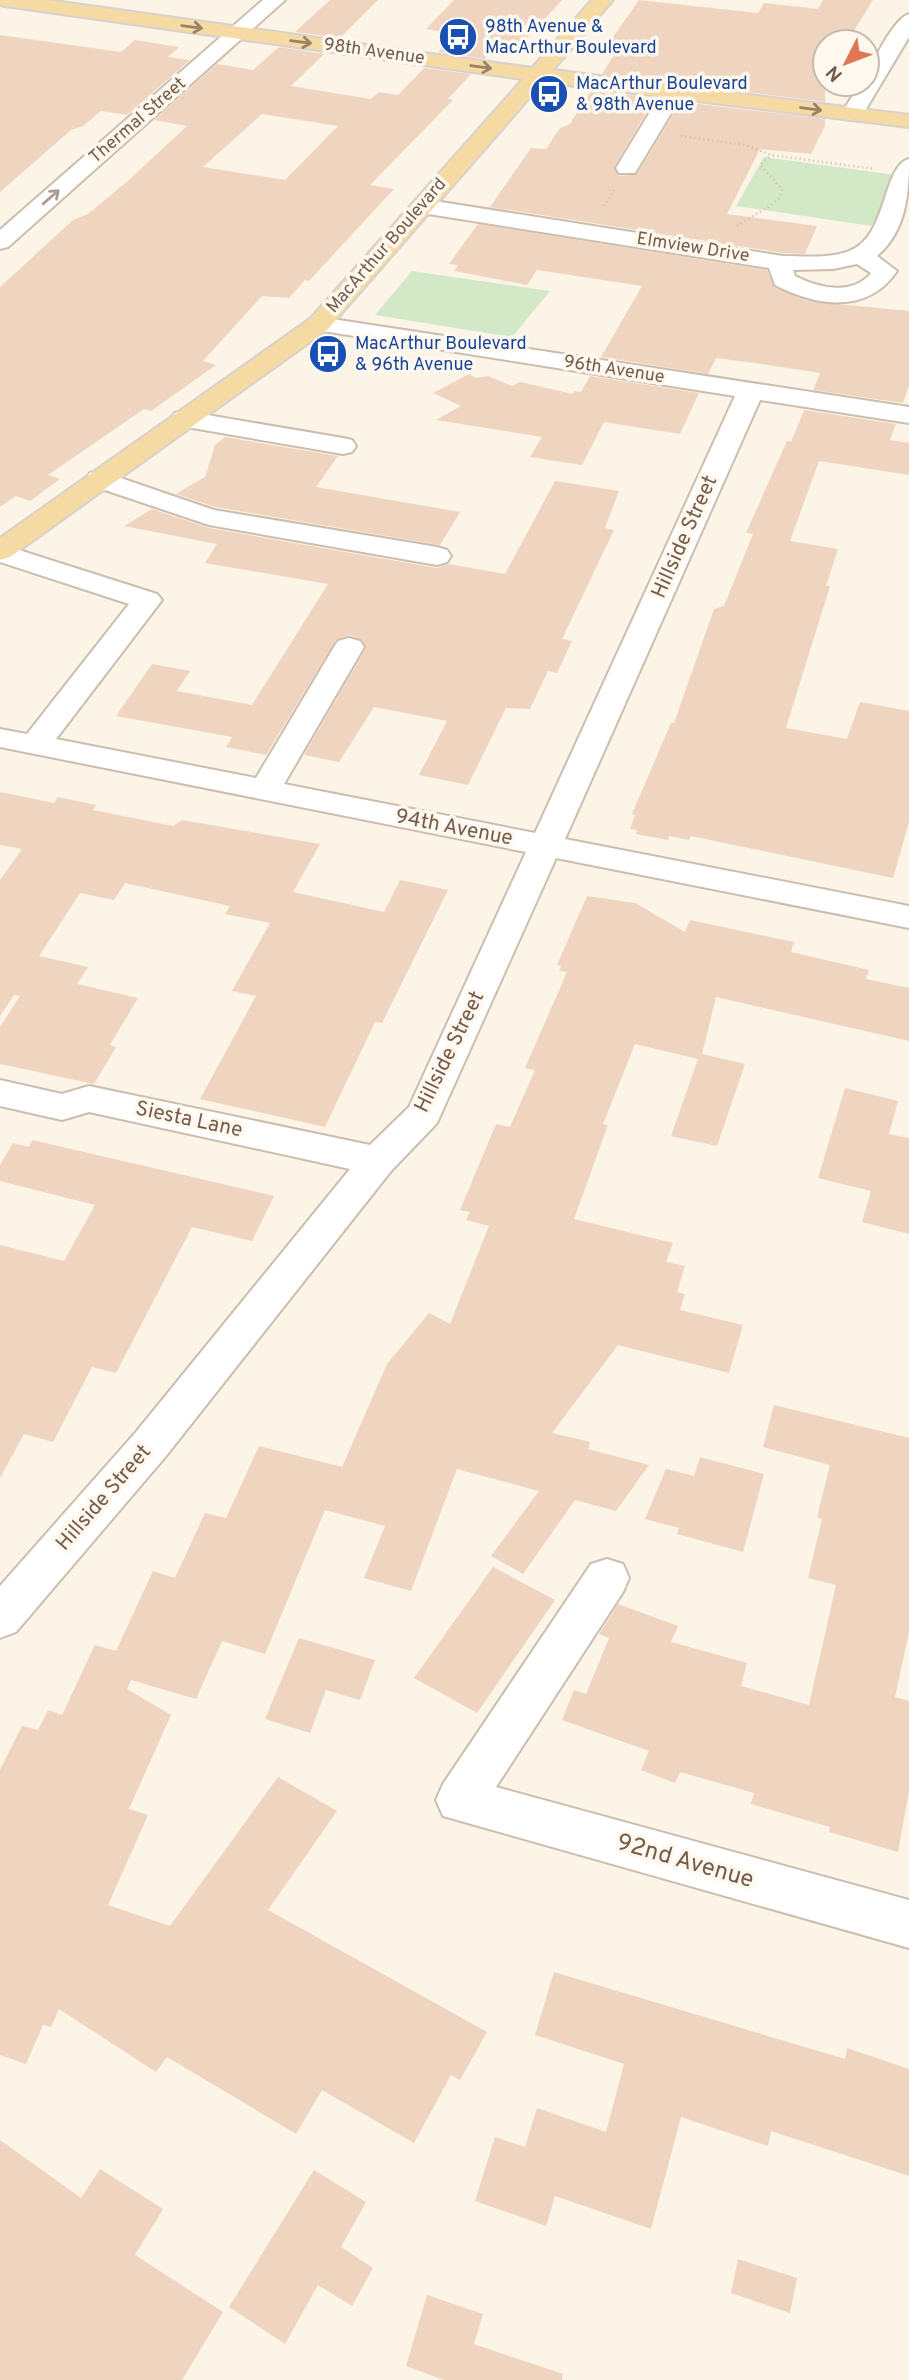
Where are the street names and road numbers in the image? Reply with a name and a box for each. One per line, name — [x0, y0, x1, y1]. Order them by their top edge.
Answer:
street label: 98th Avenue — [322, 34, 426, 70]
street label: Thermal Street — [85, 73, 191, 169]
street label: MacArthur Boulevard — [322, 174, 452, 318]
street label: Elmview Drive — [635, 228, 751, 268]
street label: 96th Avenue — [562, 351, 666, 389]
street label: Hillside Street — [646, 471, 724, 603]
street label: 94th Avenue — [393, 803, 515, 853]
street label: Hillside Street — [409, 987, 491, 1117]
street label: Siesta Lane — [133, 1095, 245, 1145]
street label: Hillside Street — [50, 1439, 158, 1557]
street label: 92nd Avenue — [613, 1828, 757, 1896]

